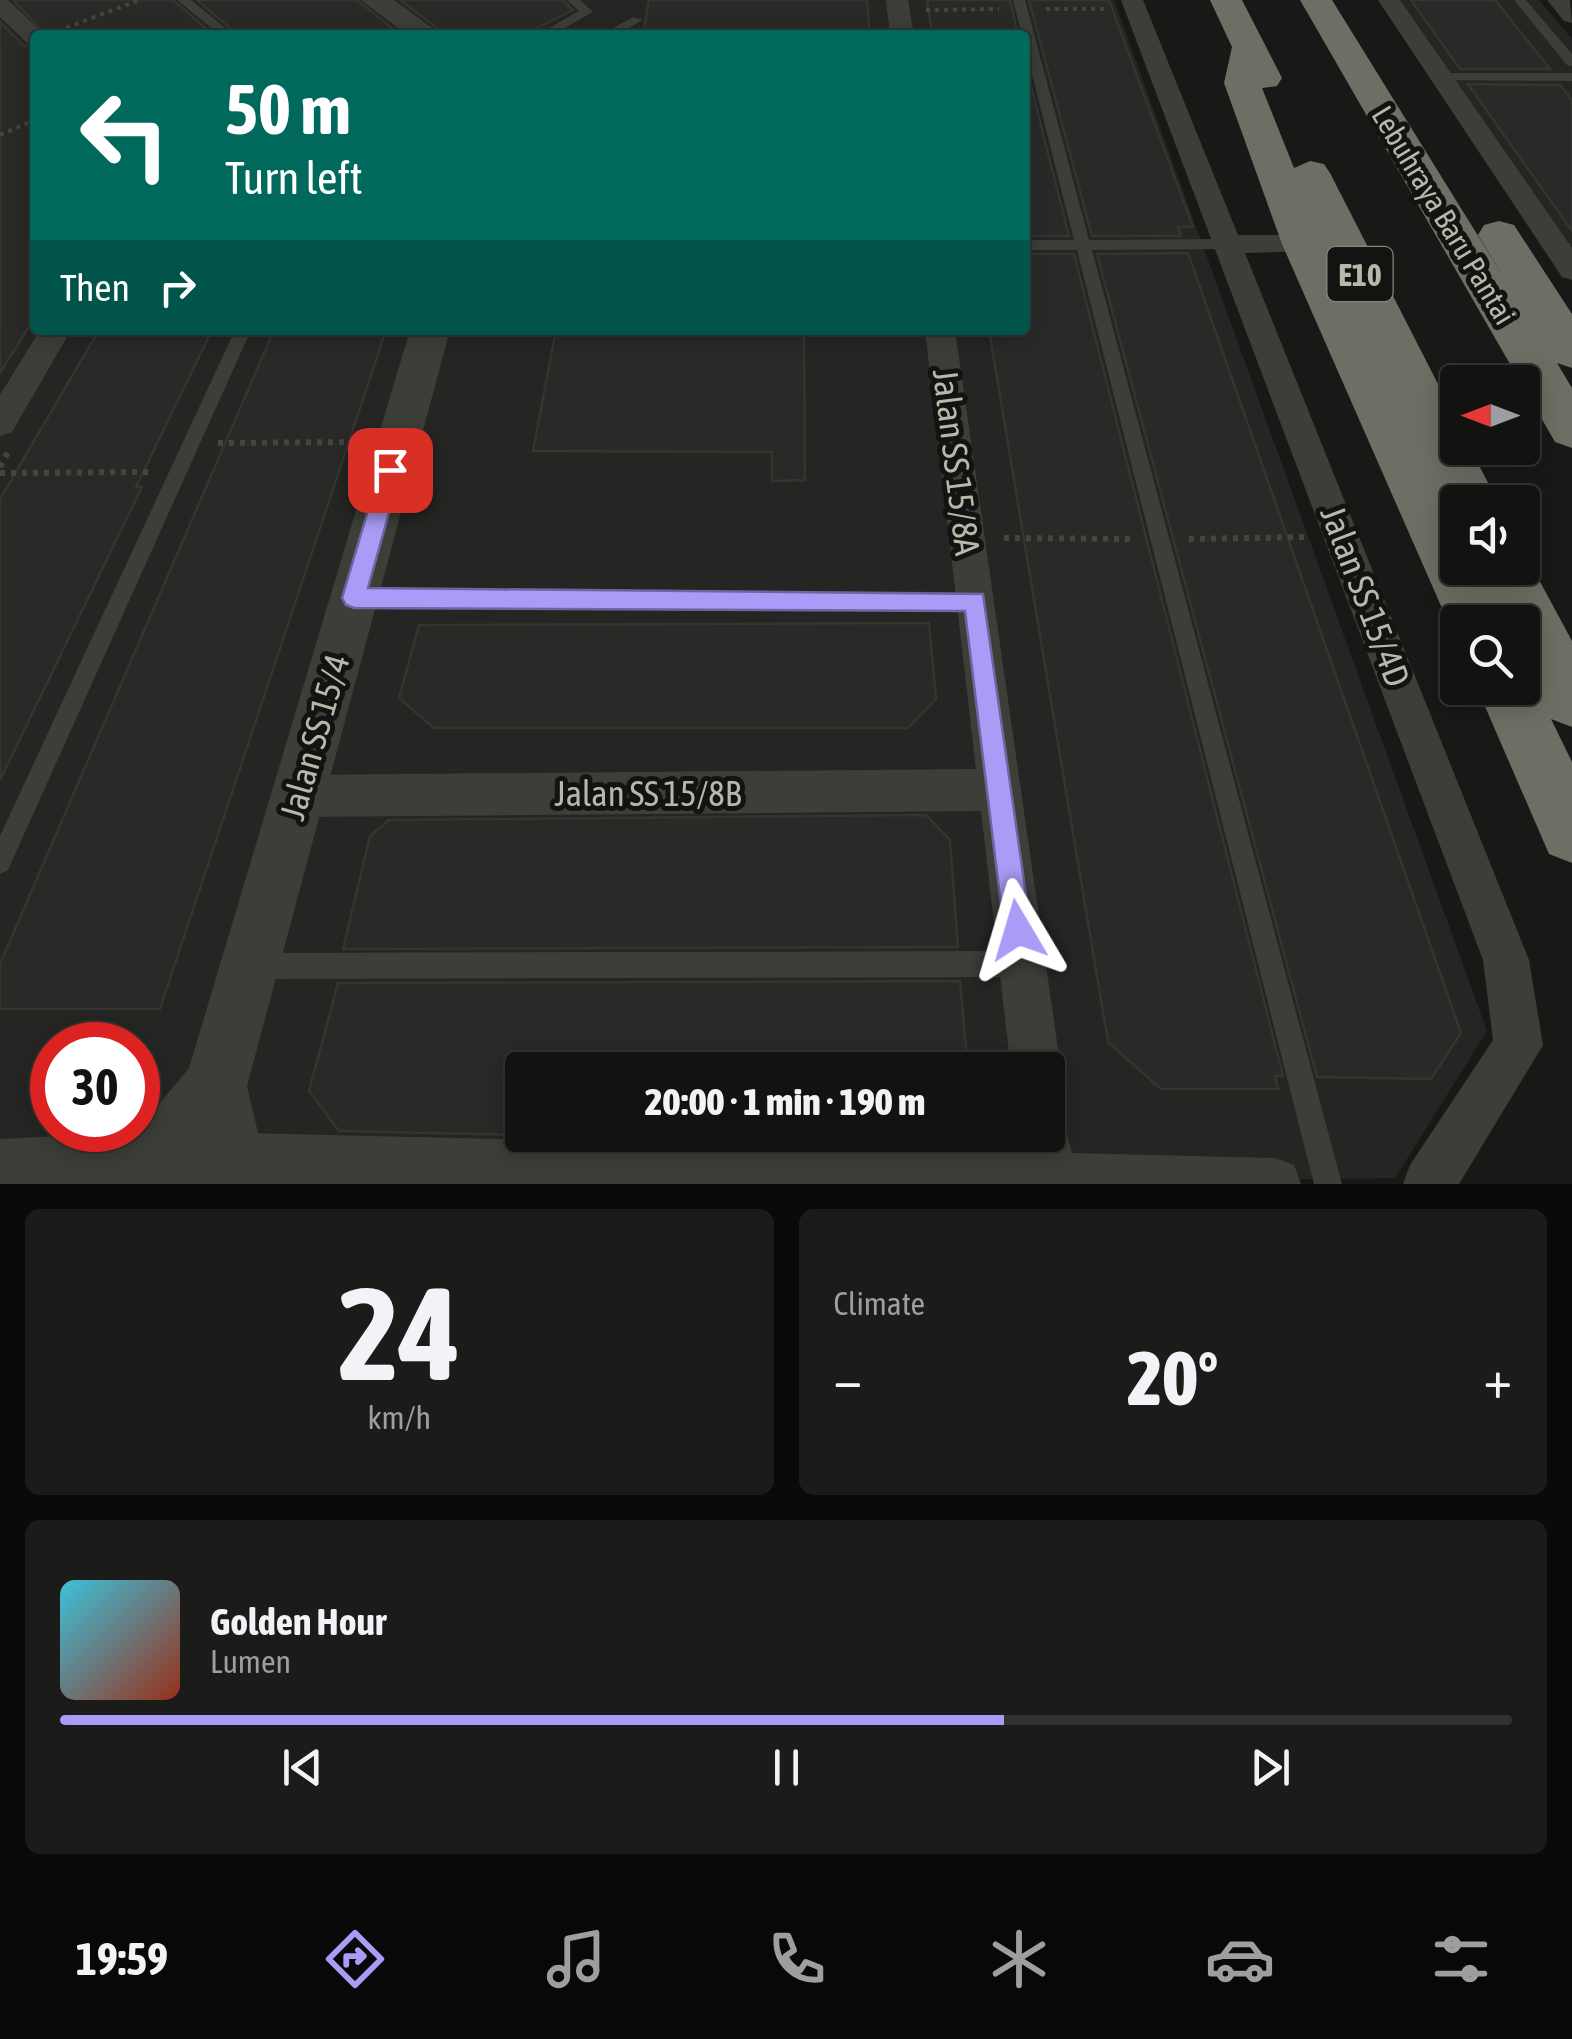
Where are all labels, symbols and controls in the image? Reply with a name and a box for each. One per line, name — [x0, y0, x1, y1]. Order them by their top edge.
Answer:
text: 50 m — [225, 69, 351, 149]
icon: left — [60, 70, 190, 200]
street label: Lebuhraya Baru Pantai — [1365, 100, 1523, 330]
text: Turn left — [225, 152, 363, 204]
road number: E10 — [1328, 247, 1392, 301]
icon: right — [150, 260, 205, 315]
text: Then — [60, 266, 130, 309]
north arrow — [1440, 365, 1540, 465]
map controls — [1440, 365, 1540, 705]
street label: Jalan SS 15/8A — [926, 367, 988, 558]
pin — [348, 428, 433, 513]
icon: arrive — [363, 443, 418, 498]
button: sound — [1440, 485, 1540, 585]
street label: Jalan SS 15/4D — [1313, 500, 1419, 692]
button: search — [1440, 605, 1540, 705]
street label: Jalan SS 15/4 — [271, 650, 357, 824]
street label: Jalan SS 15/8B — [555, 773, 742, 813]
position arrow — [966, 878, 1070, 982]
speed limit sign: 30 — [30, 1022, 160, 1152]
text: 20:00 · 1 min · 190 m — [645, 1080, 925, 1123]
text: 24 — [338, 1259, 460, 1408]
text: Climate — [834, 1285, 925, 1322]
text: 20° — [1127, 1335, 1218, 1421]
text: − — [834, 1347, 862, 1410]
text: + — [1483, 1347, 1512, 1410]
text: km/h — [368, 1399, 431, 1436]
text: Golden Hour — [210, 1600, 386, 1643]
text: Lumen — [210, 1643, 291, 1680]
icon: previous — [275, 1740, 330, 1795]
icon: pause — [759, 1740, 814, 1795]
icon: next — [1243, 1740, 1298, 1795]
icon: directions — [320, 1924, 390, 1994]
icon: music — [541, 1924, 611, 1994]
icon: phone — [762, 1924, 832, 1994]
icon: climate — [984, 1924, 1054, 1994]
icon: car — [1205, 1924, 1275, 1994]
icon: filters — [1426, 1924, 1496, 1994]
text: 19:59 — [76, 1933, 168, 1985]

